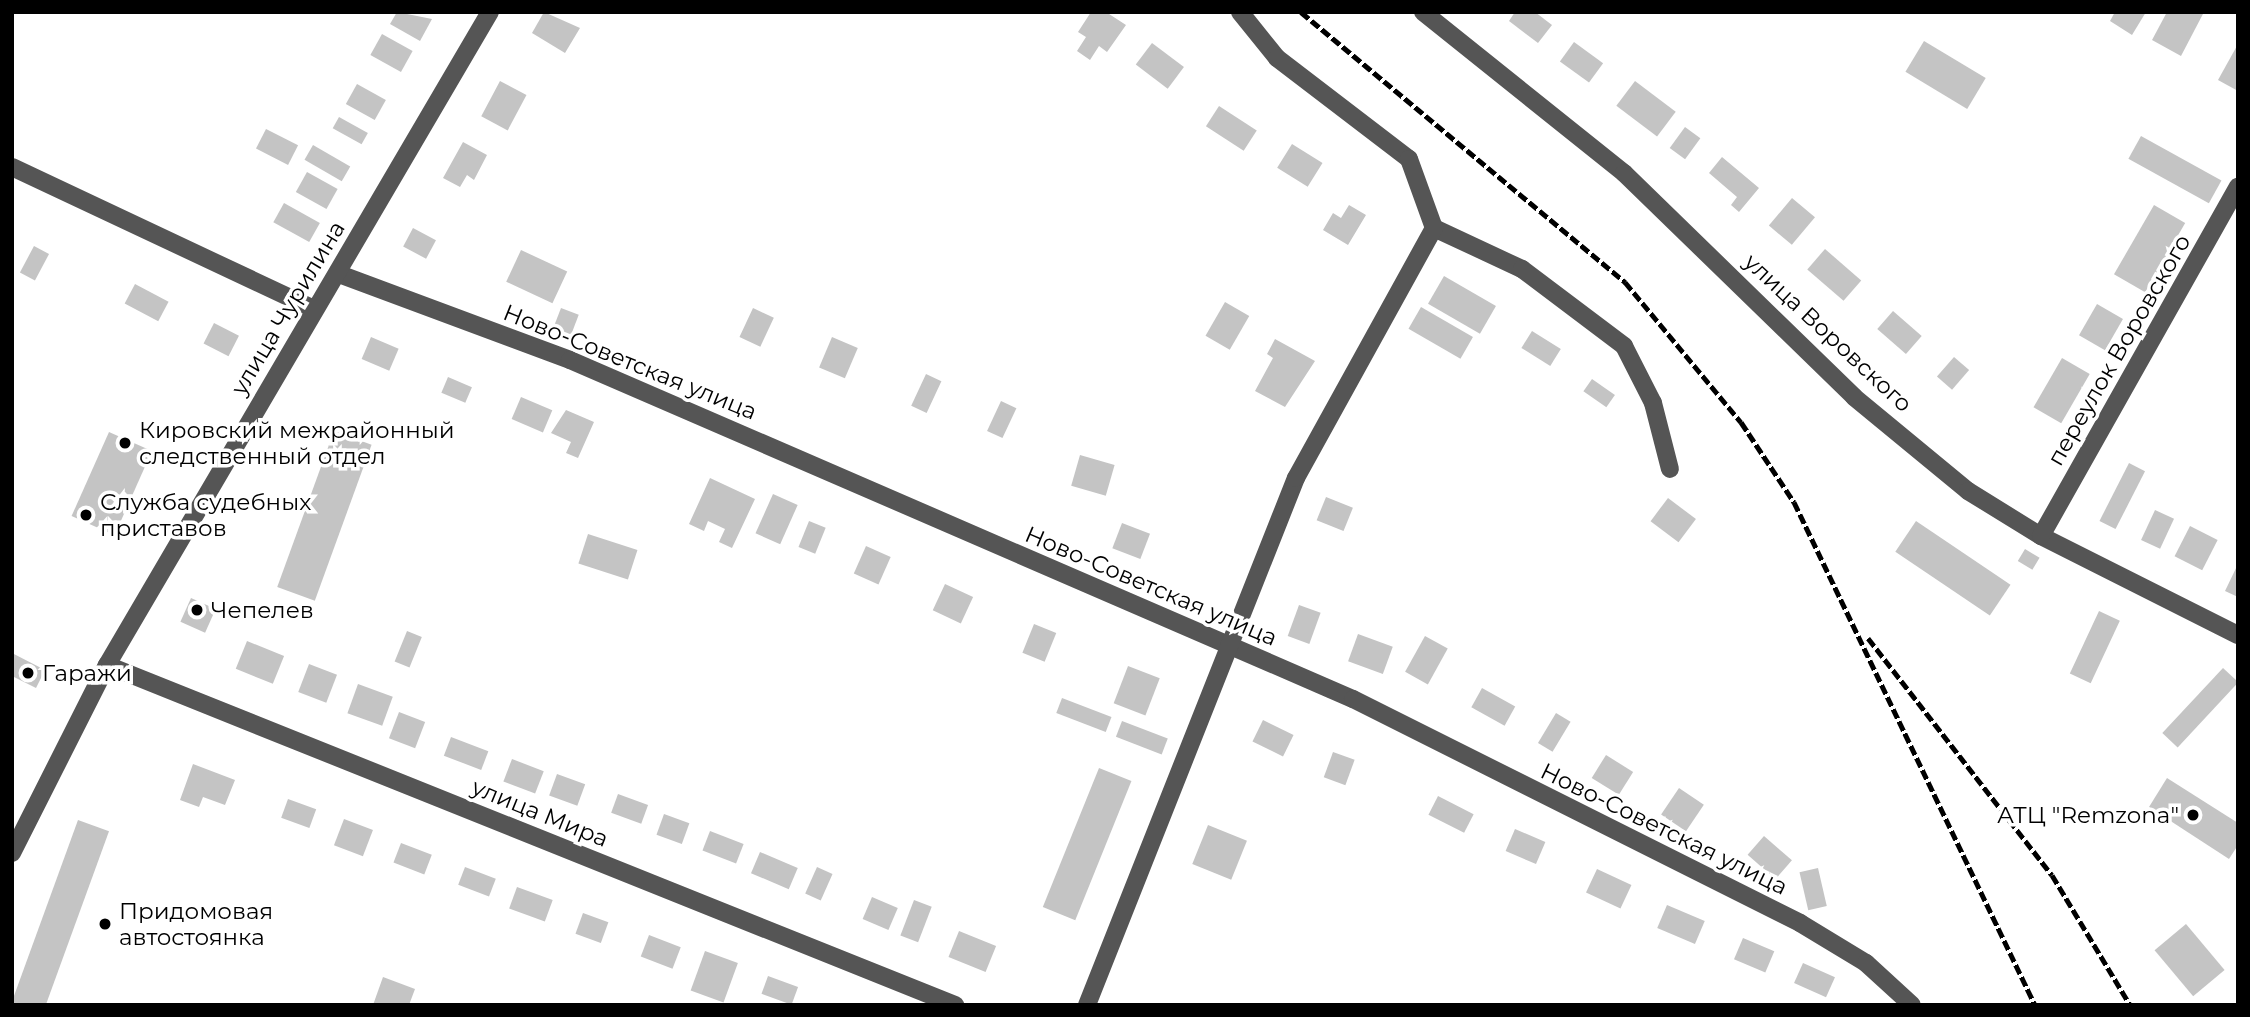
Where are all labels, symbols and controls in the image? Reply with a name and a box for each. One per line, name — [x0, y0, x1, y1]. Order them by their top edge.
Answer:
street label: улица Чурилина — [225, 216, 351, 400]
street label: переулок Воровского — [2042, 230, 2196, 470]
street label: улица Воровского — [1738, 248, 1918, 418]
street label: Ново-Советская улица — [499, 298, 761, 426]
place label: Кировский межрайонный следственный отдел — [139, 416, 455, 470]
marker: Кировский межрайонный следственный отдел — [117, 435, 133, 451]
place label: Служба судебных приставов — [100, 488, 311, 542]
marker: Служба судебных приставов — [78, 507, 94, 523]
street label: Ново-Советская улица — [1021, 520, 1281, 652]
place label: Чепелев — [211, 596, 314, 624]
marker: Чепелев — [189, 602, 205, 618]
place label: Гаражи — [42, 659, 132, 687]
marker: Гаражи — [20, 665, 36, 681]
street label: Ново-Советская улица — [1536, 757, 1792, 901]
street label: улица Мира — [468, 773, 612, 853]
place label: АТЦ "Remzona" — [1997, 801, 2179, 829]
marker: АТЦ "Remzona" — [2185, 807, 2201, 823]
place label: Придомовая автостоянка — [119, 897, 273, 951]
marker: Придомовая автостоянка — [97, 916, 113, 932]

